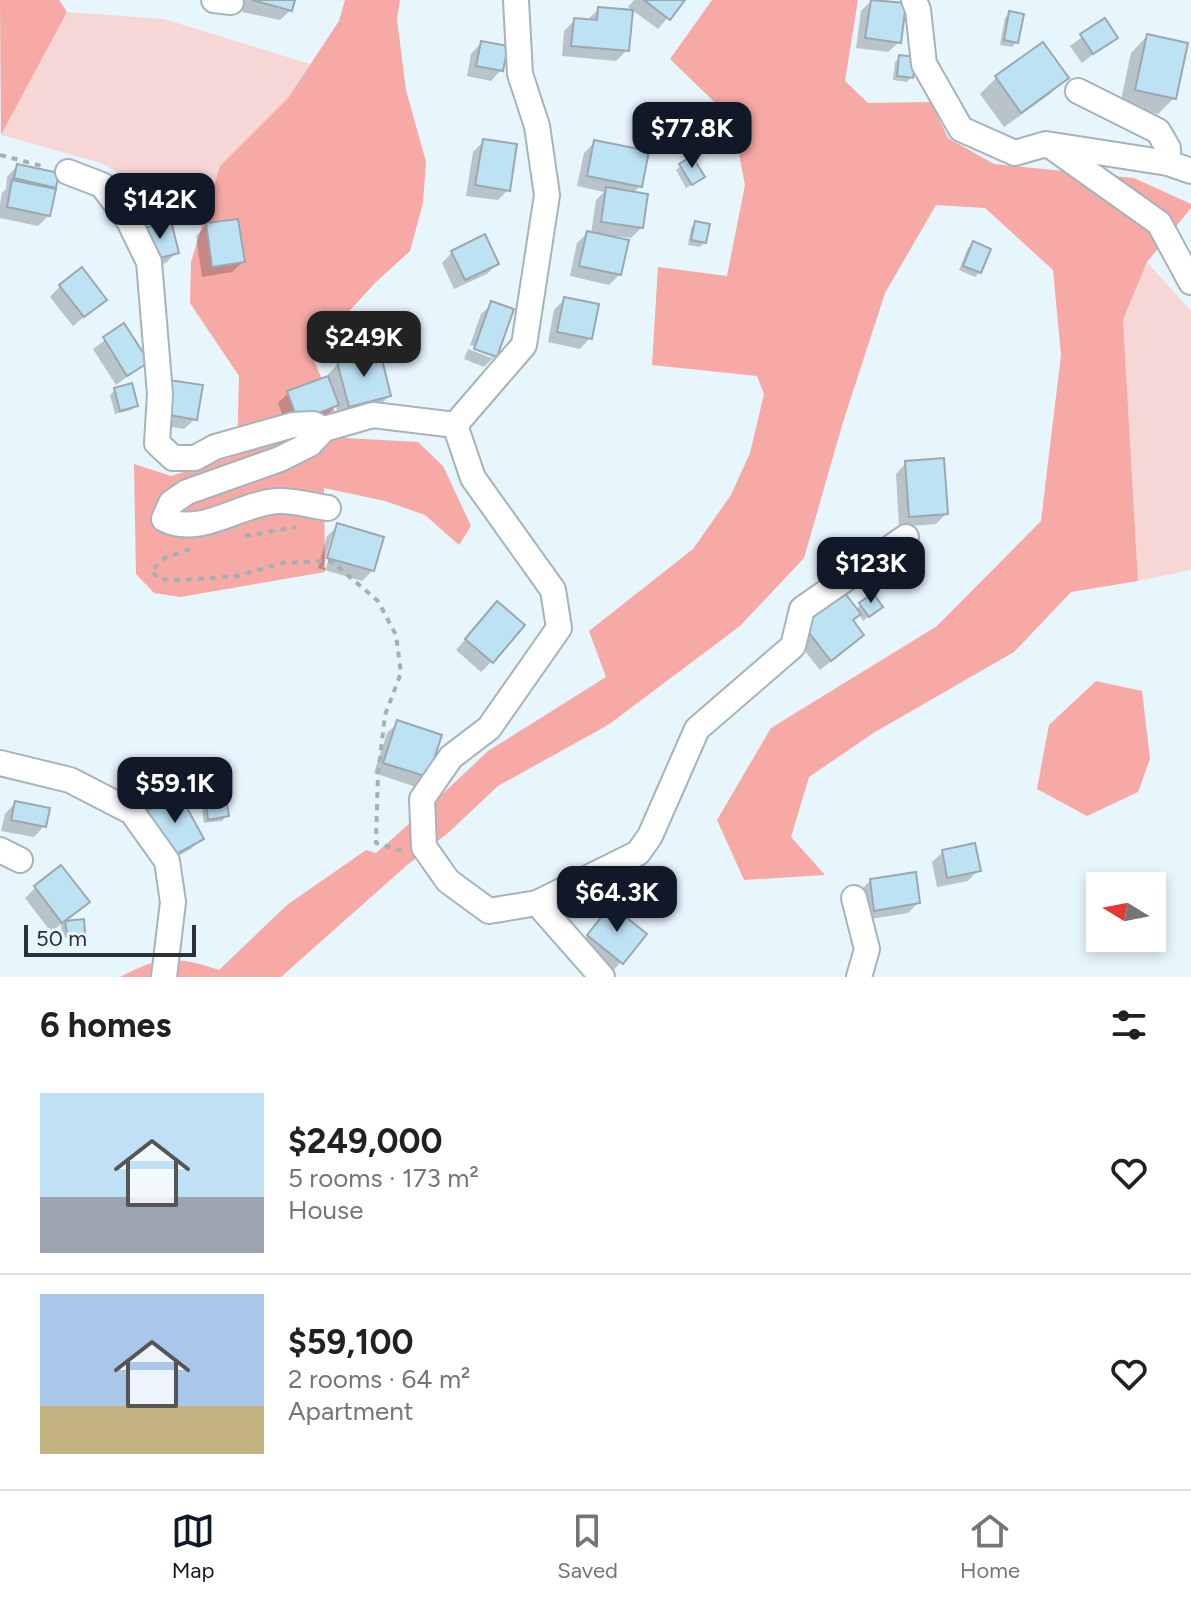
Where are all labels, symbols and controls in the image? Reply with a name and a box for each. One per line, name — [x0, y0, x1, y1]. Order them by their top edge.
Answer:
pin: $77.8K — [627, 102, 757, 170]
text: $77.8K — [651, 112, 734, 144]
pin: $142K — [104, 173, 216, 241]
text: $142K — [123, 183, 197, 215]
pin: $249K — [308, 311, 420, 379]
text: $249K — [325, 321, 403, 353]
pin: $123K — [815, 537, 927, 605]
text: $123K — [835, 547, 907, 579]
pin: $59.1K — [110, 757, 240, 825]
text: $59.1K — [135, 767, 215, 799]
pin: $64.3K — [552, 866, 682, 934]
north arrow — [1086, 872, 1166, 952]
map controls — [1086, 872, 1166, 952]
text: $64.3K — [575, 876, 659, 908]
scale bar — [24, 921, 196, 957]
text: 50 m — [36, 925, 87, 952]
icon: filters — [1107, 1003, 1151, 1047]
text: 6 homes — [40, 1005, 171, 1046]
text: $249,000 — [288, 1121, 443, 1162]
icon: home — [104, 1125, 200, 1221]
icon: heart — [1107, 1151, 1151, 1195]
text: 5 rooms · 173 m² — [288, 1162, 479, 1194]
text: House — [288, 1194, 363, 1226]
text: $59,100 — [288, 1322, 413, 1363]
icon: home — [104, 1326, 200, 1422]
icon: heart — [1107, 1352, 1151, 1396]
text: 2 rooms · 64 m² — [288, 1363, 470, 1395]
text: Apartment — [288, 1395, 414, 1427]
tab: Map — [171, 1509, 215, 1584]
tab: Saved — [557, 1509, 618, 1584]
tab: Home — [960, 1509, 1020, 1584]

